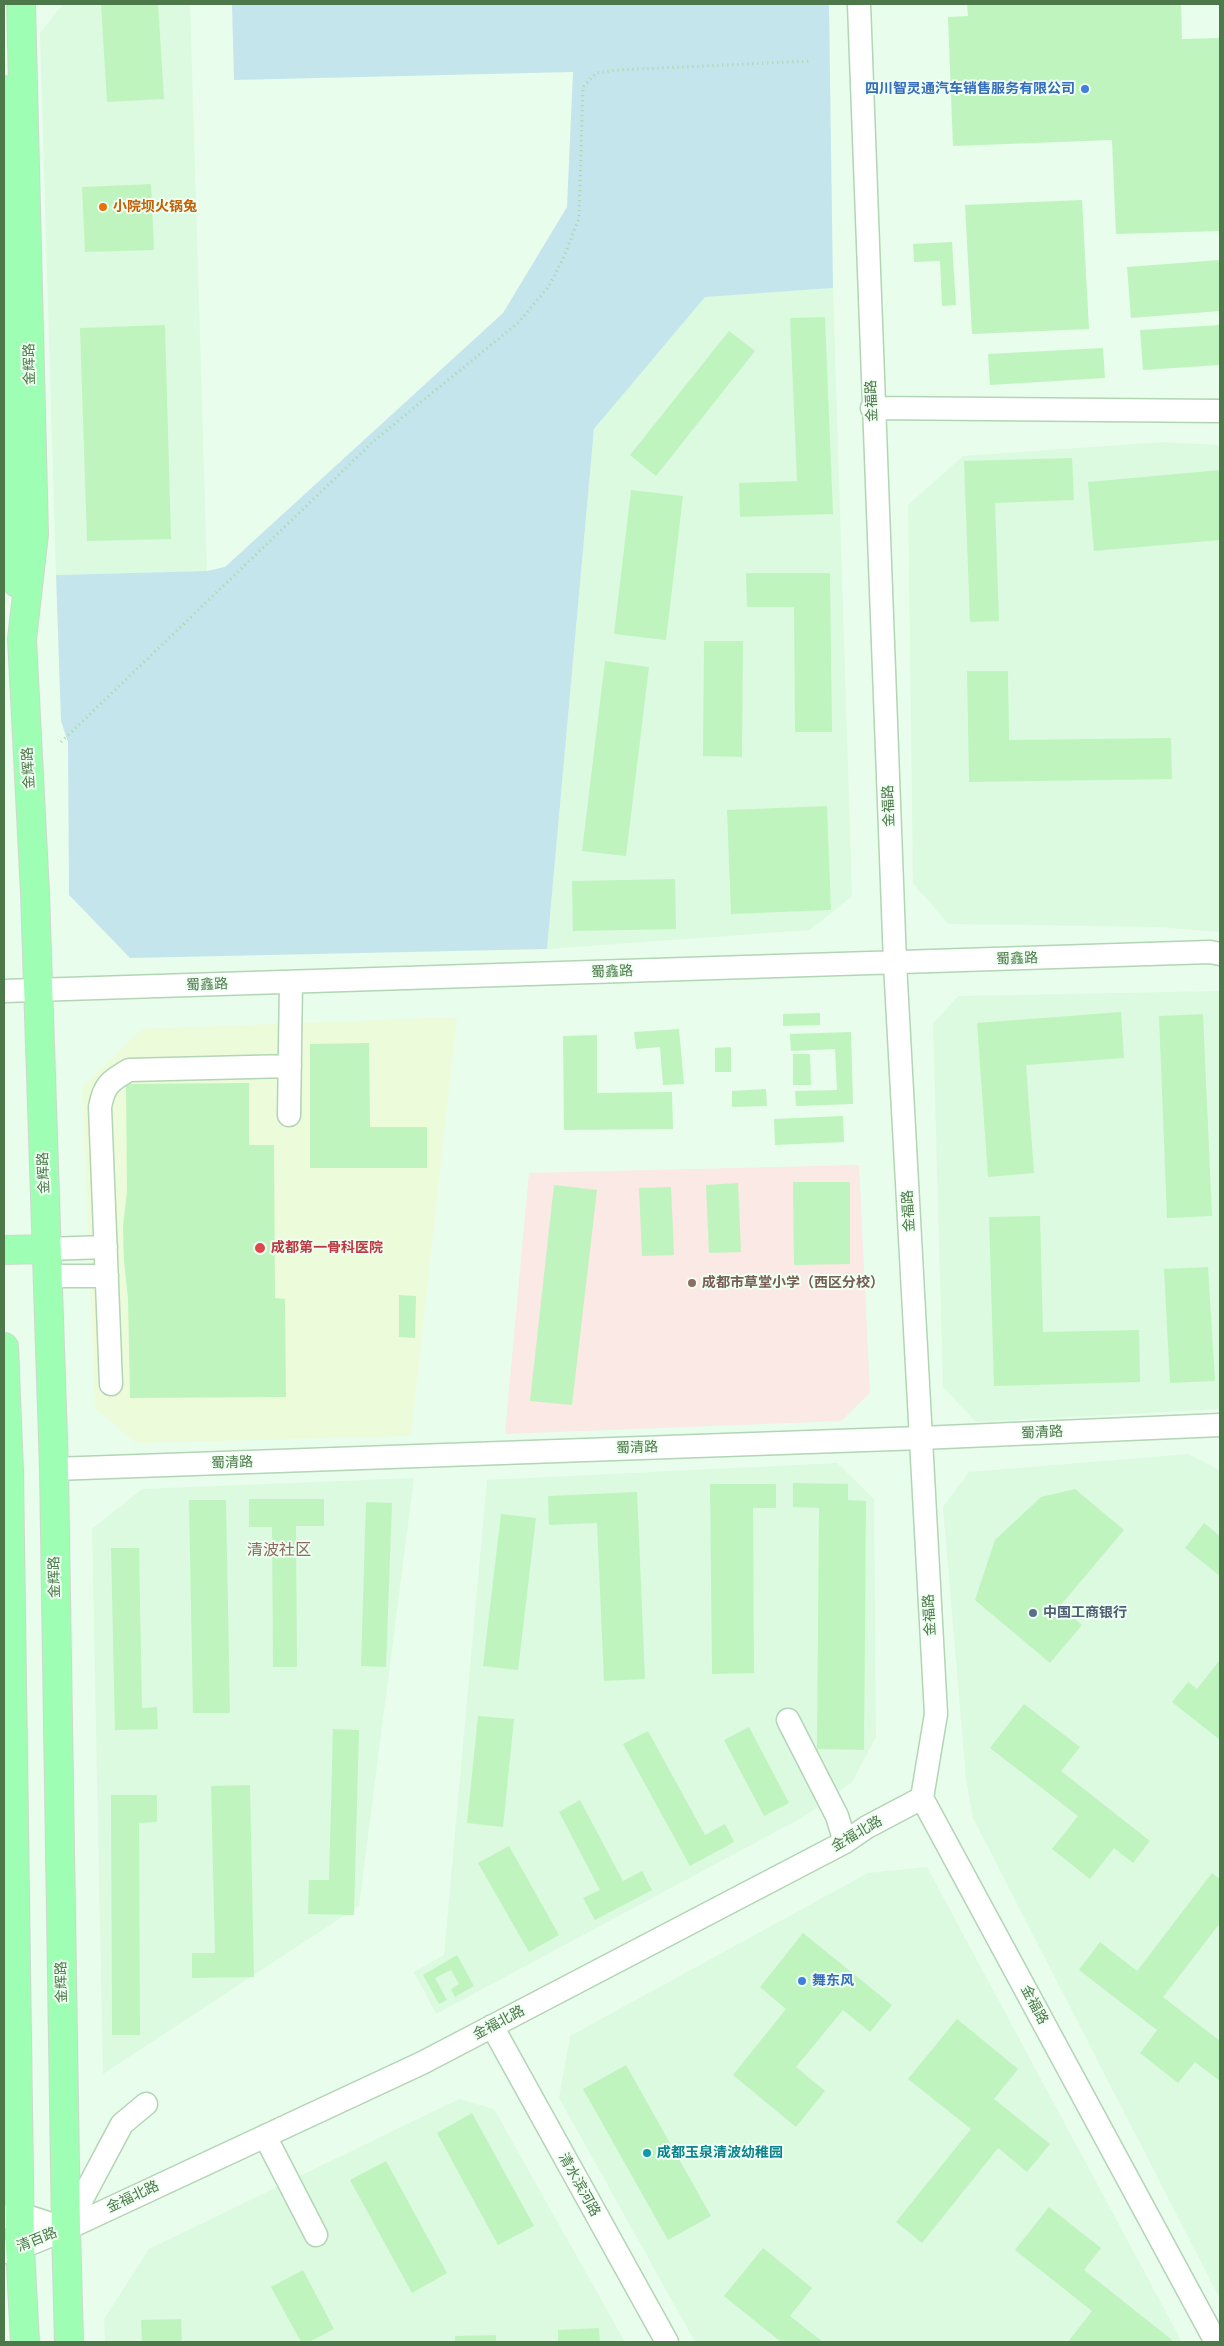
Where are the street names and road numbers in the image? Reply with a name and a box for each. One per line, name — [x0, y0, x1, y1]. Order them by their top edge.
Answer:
street label: 金辉路 — [21, 343, 39, 385]
street label: 金福路 — [863, 380, 881, 422]
street label: 金辉路 — [20, 747, 38, 789]
street label: 金福路 — [880, 785, 898, 827]
street label: 蜀鑫路 — [996, 950, 1038, 968]
street label: 蜀鑫路 — [591, 963, 633, 981]
street label: 蜀鑫路 — [186, 976, 228, 994]
street label: 金辉路 — [35, 1152, 53, 1194]
street label: 金福路 — [900, 1190, 918, 1232]
street label: 蜀清路 — [1021, 1424, 1063, 1442]
street label: 蜀清路 — [616, 1439, 658, 1457]
street label: 蜀清路 — [211, 1454, 253, 1472]
street label: 金辉路 — [46, 1556, 64, 1598]
street label: 金福路 — [921, 1594, 939, 1636]
street label: 金福北路 — [829, 1813, 885, 1855]
street label: 金辉路 — [53, 1961, 71, 2003]
street label: 金福路 — [1017, 1983, 1051, 2027]
street label: 金福北路 — [470, 2002, 528, 2044]
street label: 清水滨河路 — [555, 2150, 603, 2220]
street label: 金福北路 — [104, 2178, 162, 2216]
street label: 清百路 — [14, 2224, 60, 2256]

